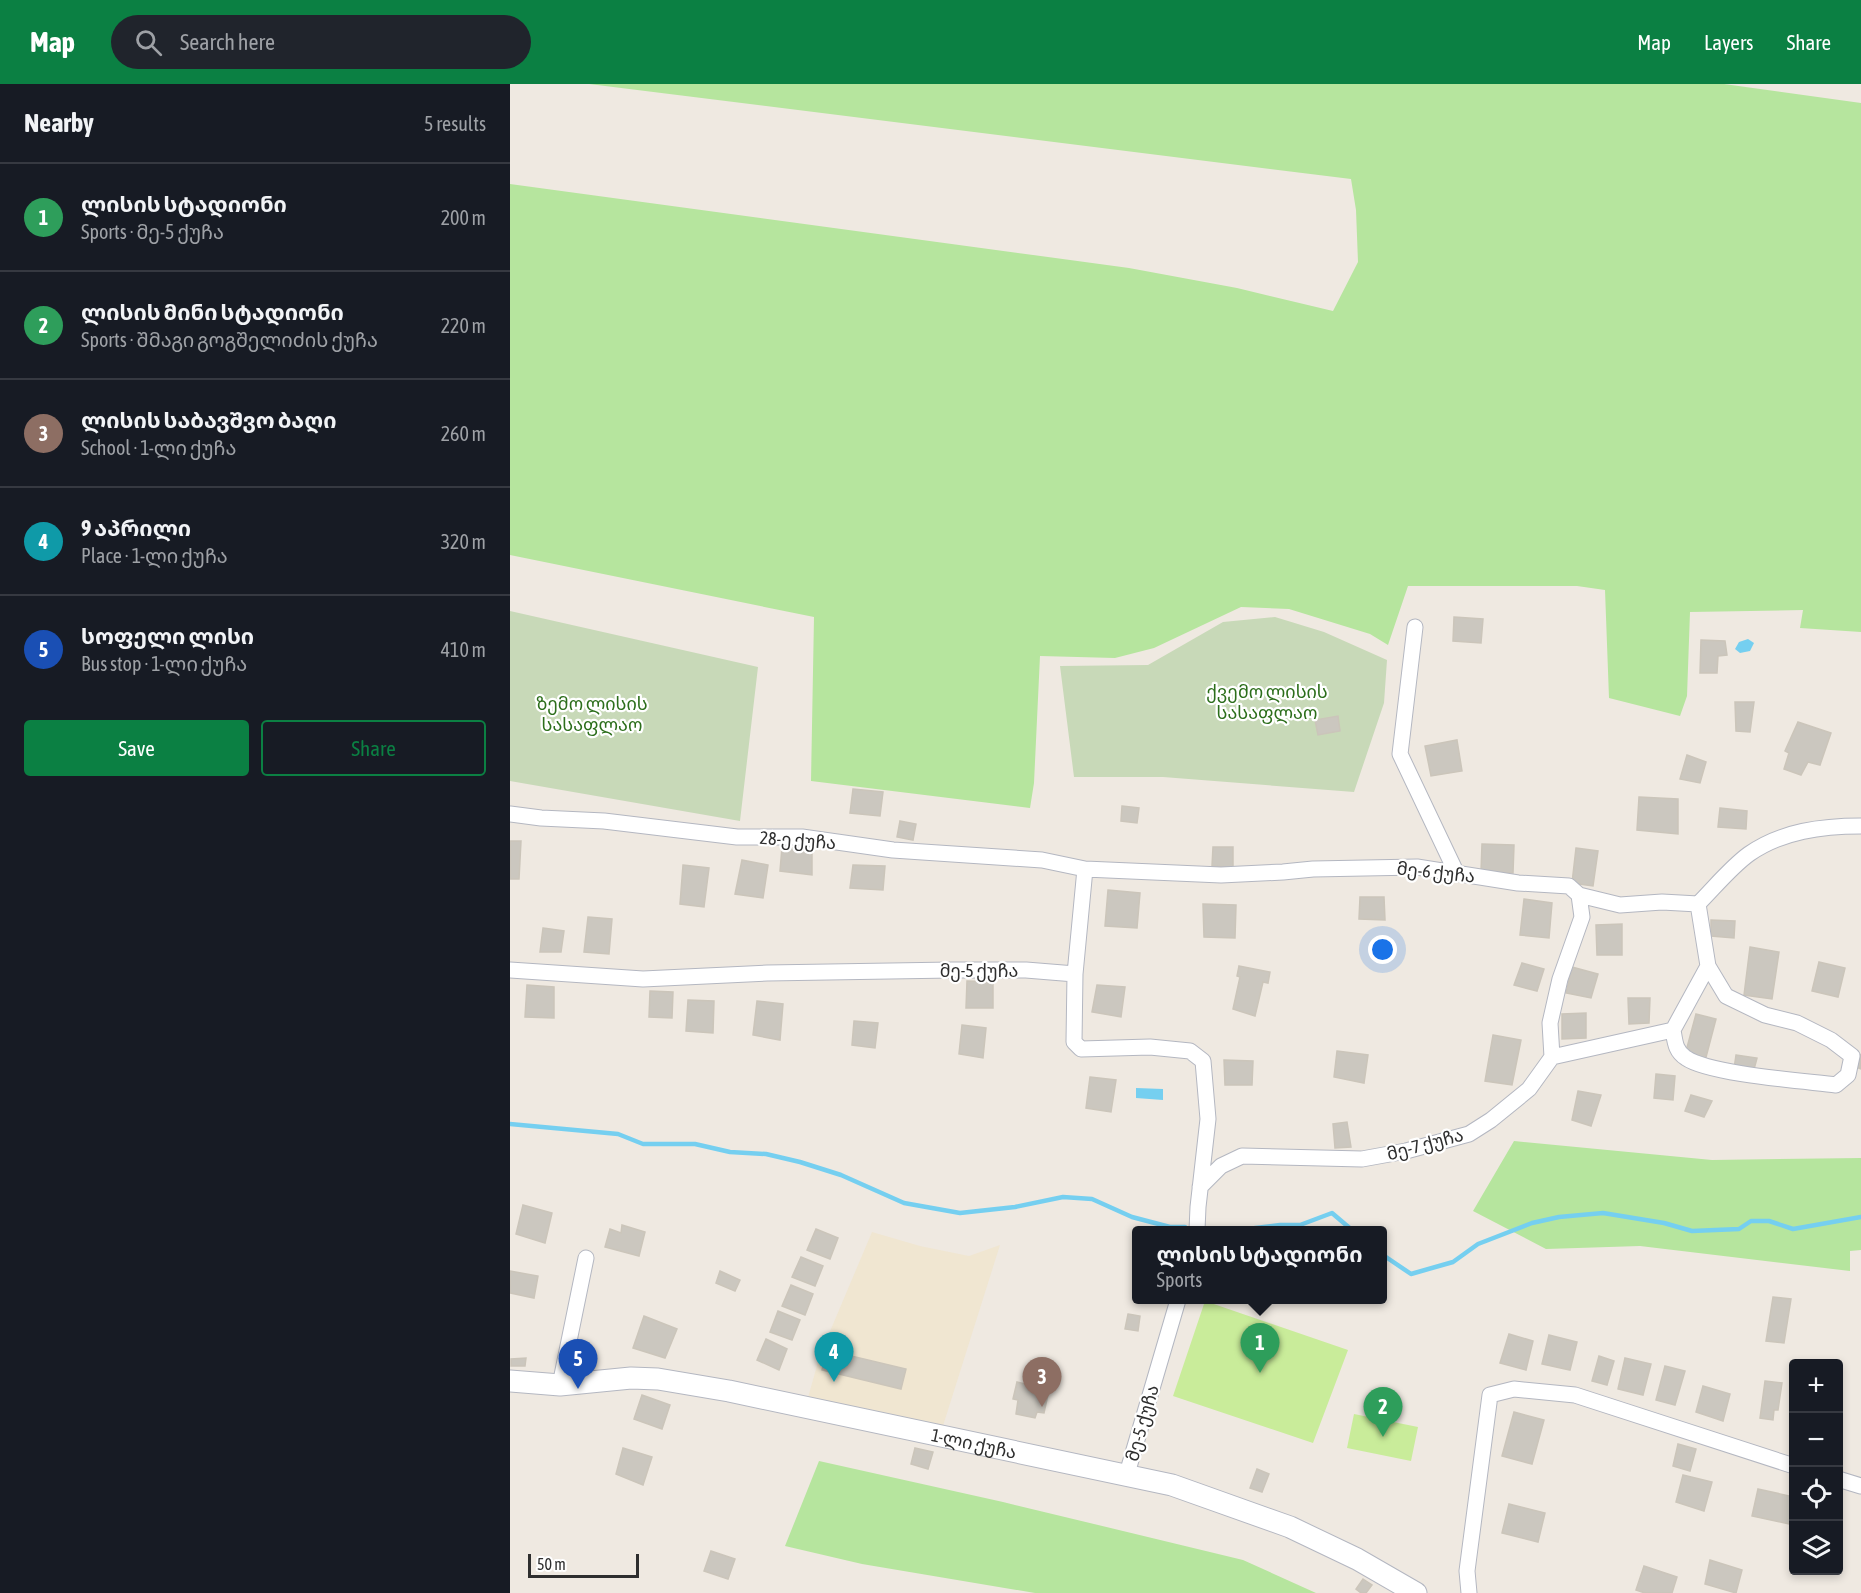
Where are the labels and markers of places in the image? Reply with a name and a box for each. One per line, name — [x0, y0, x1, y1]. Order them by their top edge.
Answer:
pin: 1 — [1240, 1324, 1280, 1373]
pin: 4 — [814, 1332, 854, 1382]
pin: 5 — [558, 1340, 598, 1389]
pin: 3 — [1022, 1358, 1062, 1407]
pin: 2 — [1364, 1388, 1402, 1437]

